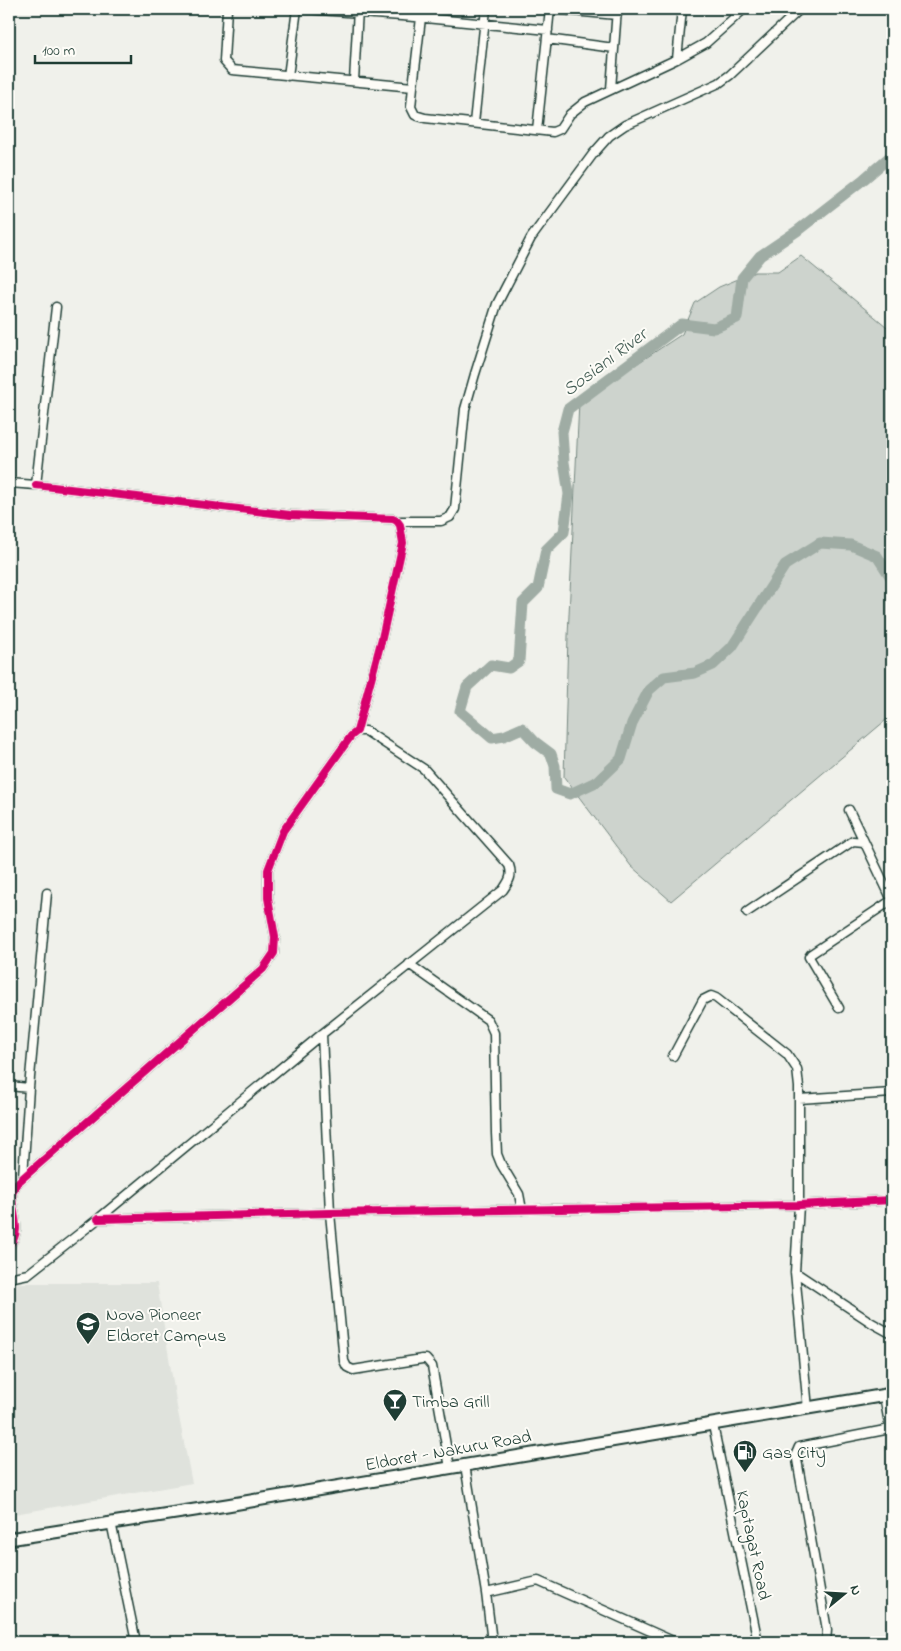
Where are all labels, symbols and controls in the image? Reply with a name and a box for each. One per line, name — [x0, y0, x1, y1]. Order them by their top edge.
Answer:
scale bar — [35, 32, 131, 64]
text: 100 m — [42, 40, 75, 62]
water label: Sosiani River — [558, 321, 655, 404]
place label: Nova Pioneer Eldoret Campus — [106, 1303, 226, 1350]
school or university icon: Nova Pioneer Eldoret Campus — [75, 1311, 101, 1345]
bar icon: Timba Grill — [382, 1388, 408, 1422]
place label: Timba Grill — [412, 1390, 489, 1416]
street label: Eldoret - Nakuru Road — [363, 1425, 533, 1479]
fuel station icon: Gas City — [732, 1439, 758, 1473]
place label: Gas City — [762, 1441, 826, 1467]
street label: Kaptagat Road — [727, 1488, 776, 1603]
north arrow — [818, 1568, 868, 1618]
text: N — [843, 1583, 866, 1598]

